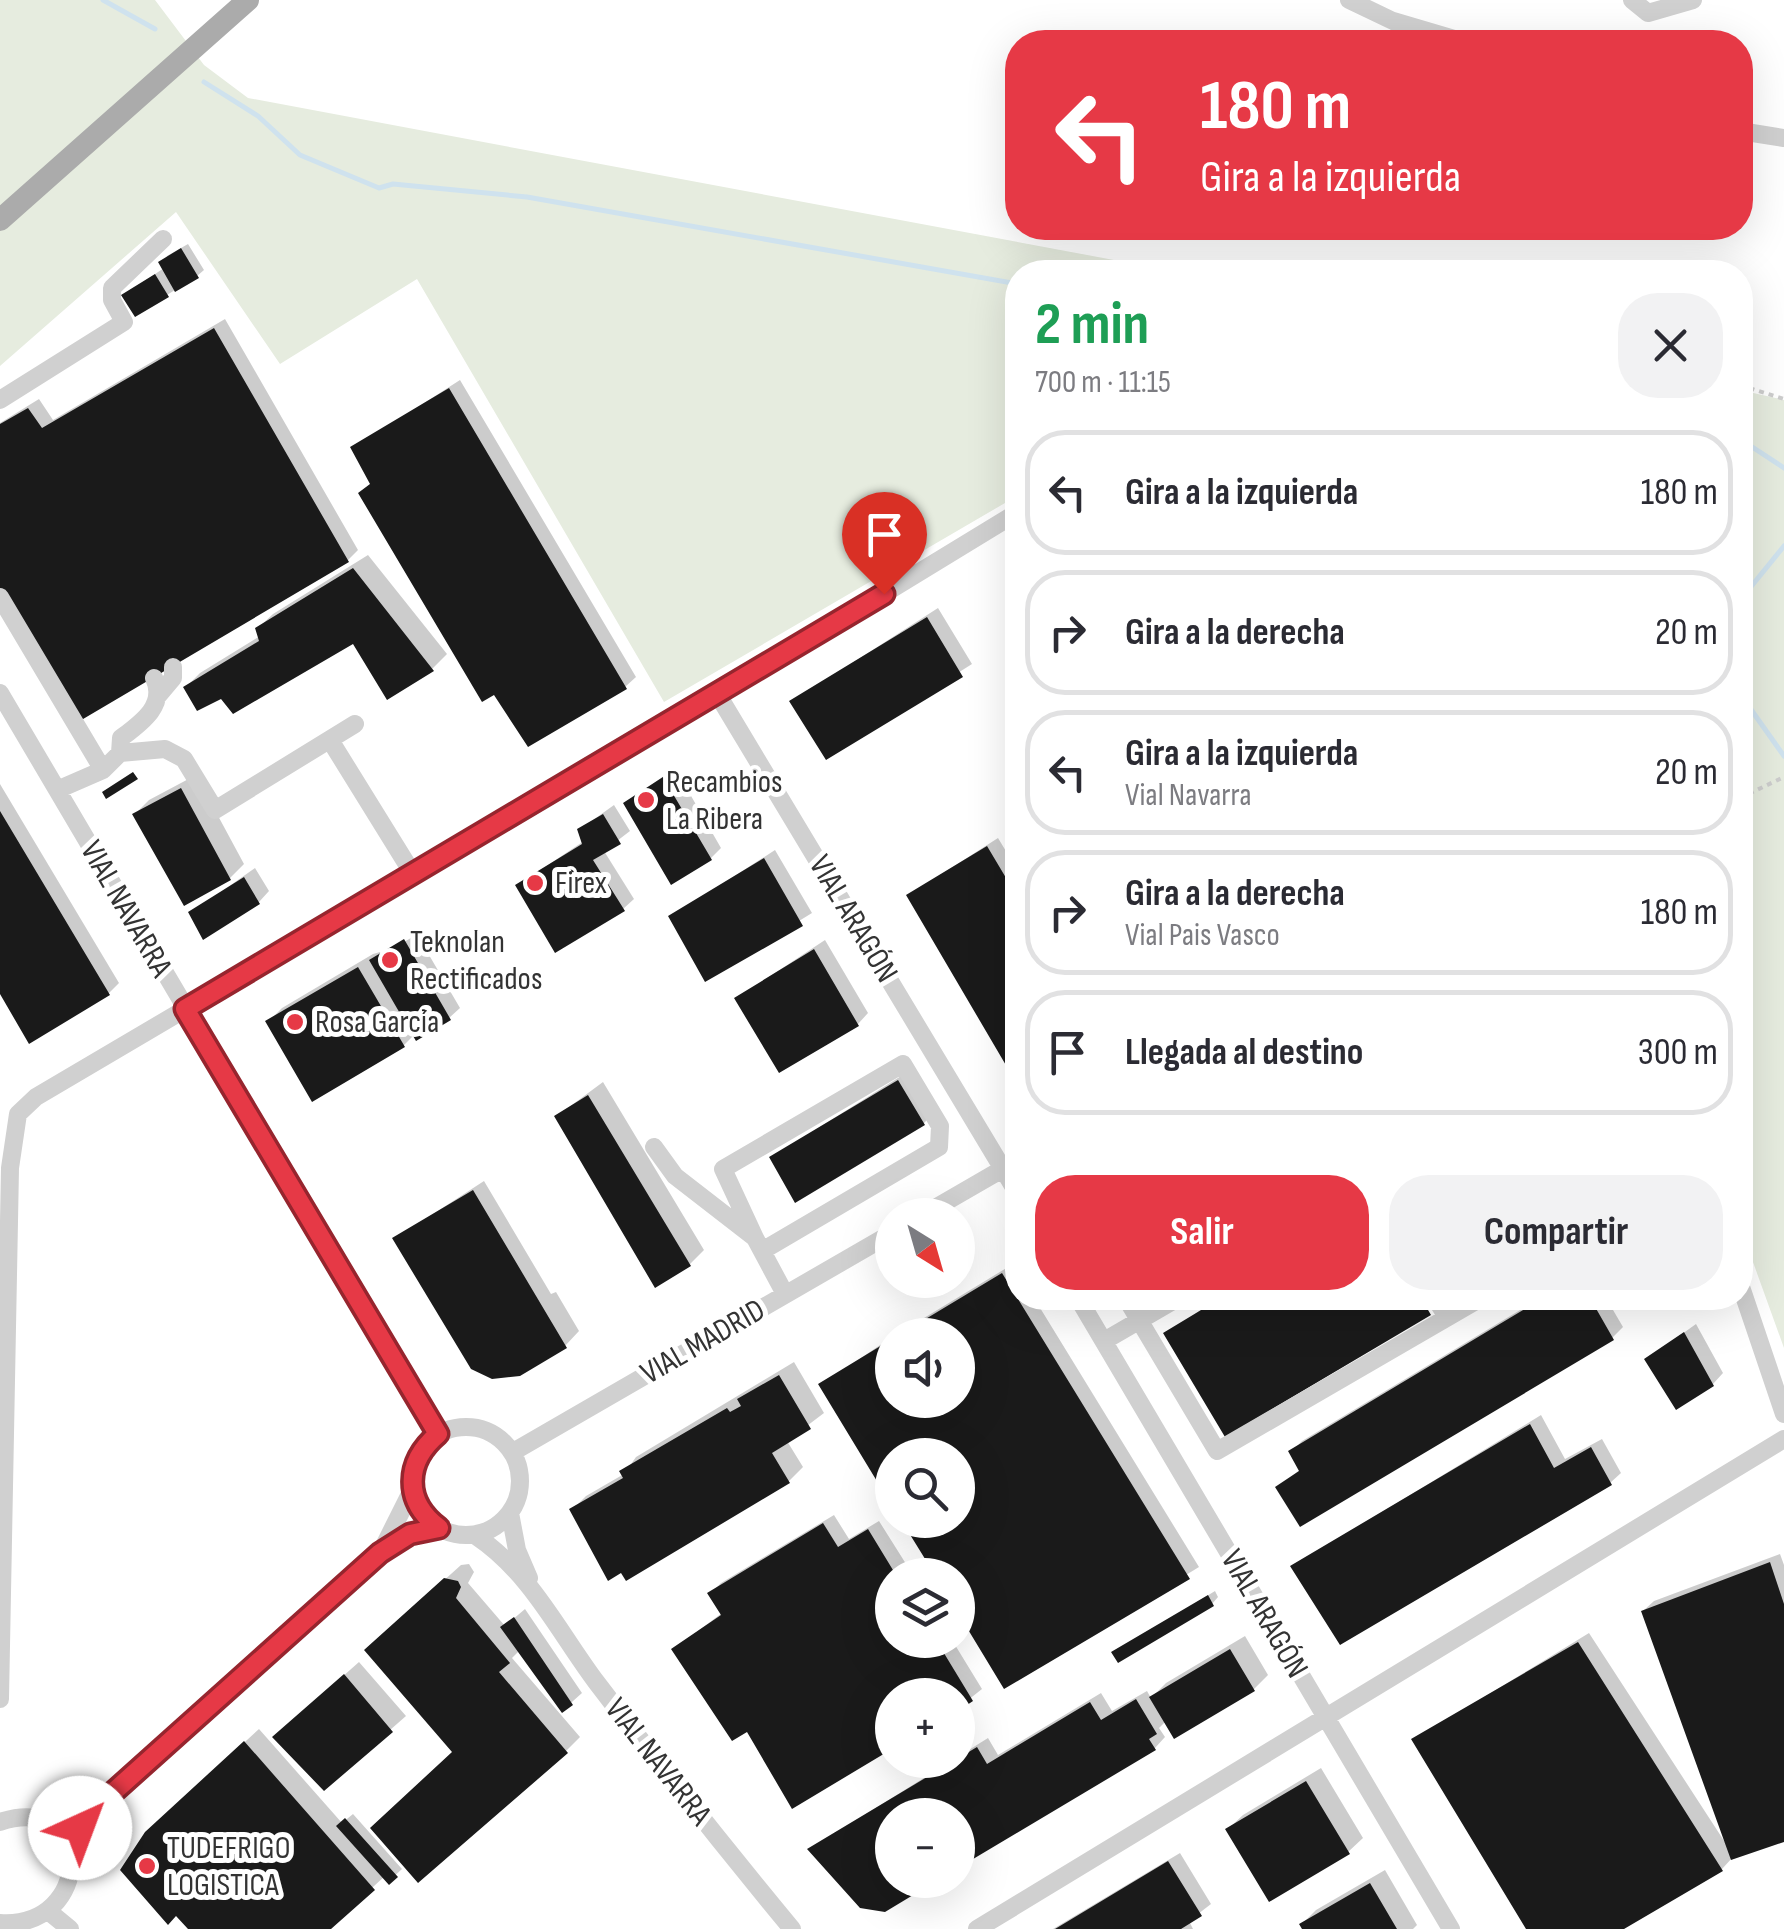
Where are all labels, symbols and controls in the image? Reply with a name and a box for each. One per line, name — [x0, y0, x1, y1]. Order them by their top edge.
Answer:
text: 180 m — [1200, 65, 1351, 149]
icon: left — [1035, 70, 1165, 200]
text: Gira a la izquierda — [1200, 150, 1461, 205]
text: 2 min — [1035, 289, 1149, 361]
button: close — [1618, 293, 1723, 398]
text: 700 m · 11:15 — [1035, 363, 1171, 402]
icon: left — [1040, 465, 1095, 520]
text: Gira a la izquierda — [1125, 470, 1358, 515]
text: 180 m — [1641, 470, 1718, 515]
pin — [842, 492, 927, 595]
icon: arrive — [857, 507, 912, 562]
icon: right — [1040, 605, 1095, 660]
text: Gira a la derecha — [1125, 610, 1345, 655]
text: 20 m — [1655, 610, 1718, 655]
text: Gira a la izquierda — [1125, 731, 1358, 776]
icon: left — [1040, 745, 1095, 800]
text: 20 m — [1655, 750, 1718, 795]
place label: Recambios La Ribera — [666, 763, 783, 839]
text: Vial Navarra — [1125, 776, 1252, 815]
marker: Recambios La Ribera — [635, 789, 657, 811]
street label: VIAL NAVARRA — [71, 834, 181, 984]
street label: VIAL ARAGÓN — [800, 848, 906, 990]
place label: Firex — [555, 864, 607, 903]
text: Gira a la derecha — [1125, 871, 1345, 916]
marker: Firex — [524, 872, 546, 894]
icon: right — [1040, 885, 1095, 940]
text: 180 m — [1641, 890, 1718, 935]
text: Vial Pais Vasco — [1125, 916, 1280, 955]
place label: Teknolan Rectificados — [410, 923, 542, 999]
marker: Teknolan Rectificados — [379, 949, 401, 971]
place label: Rosa García — [315, 1003, 439, 1042]
marker: Rosa García — [284, 1011, 306, 1033]
icon: arrive — [1040, 1025, 1095, 1080]
text: Llegada al destino — [1125, 1030, 1363, 1075]
text: 300 m — [1638, 1030, 1718, 1075]
button: Salir — [1035, 1175, 1369, 1290]
button: Compartir — [1389, 1175, 1723, 1290]
north arrow — [875, 1198, 975, 1298]
map controls — [875, 1198, 975, 1898]
street label: VIAL MADRID — [634, 1291, 772, 1393]
button: sound — [875, 1318, 975, 1418]
button: search — [875, 1438, 975, 1538]
street label: VIAL ARAGÓN — [1212, 1543, 1316, 1685]
button: layers — [875, 1558, 975, 1658]
button: + — [875, 1678, 975, 1778]
street label: VIAL NAVARRA — [596, 1691, 720, 1834]
position arrow — [28, 1776, 132, 1880]
button: − — [875, 1798, 975, 1898]
place label: TUDEFRIGO LOGISTICA — [167, 1829, 290, 1905]
marker: TUDEFRIGO LOGISTICA — [136, 1855, 158, 1877]

